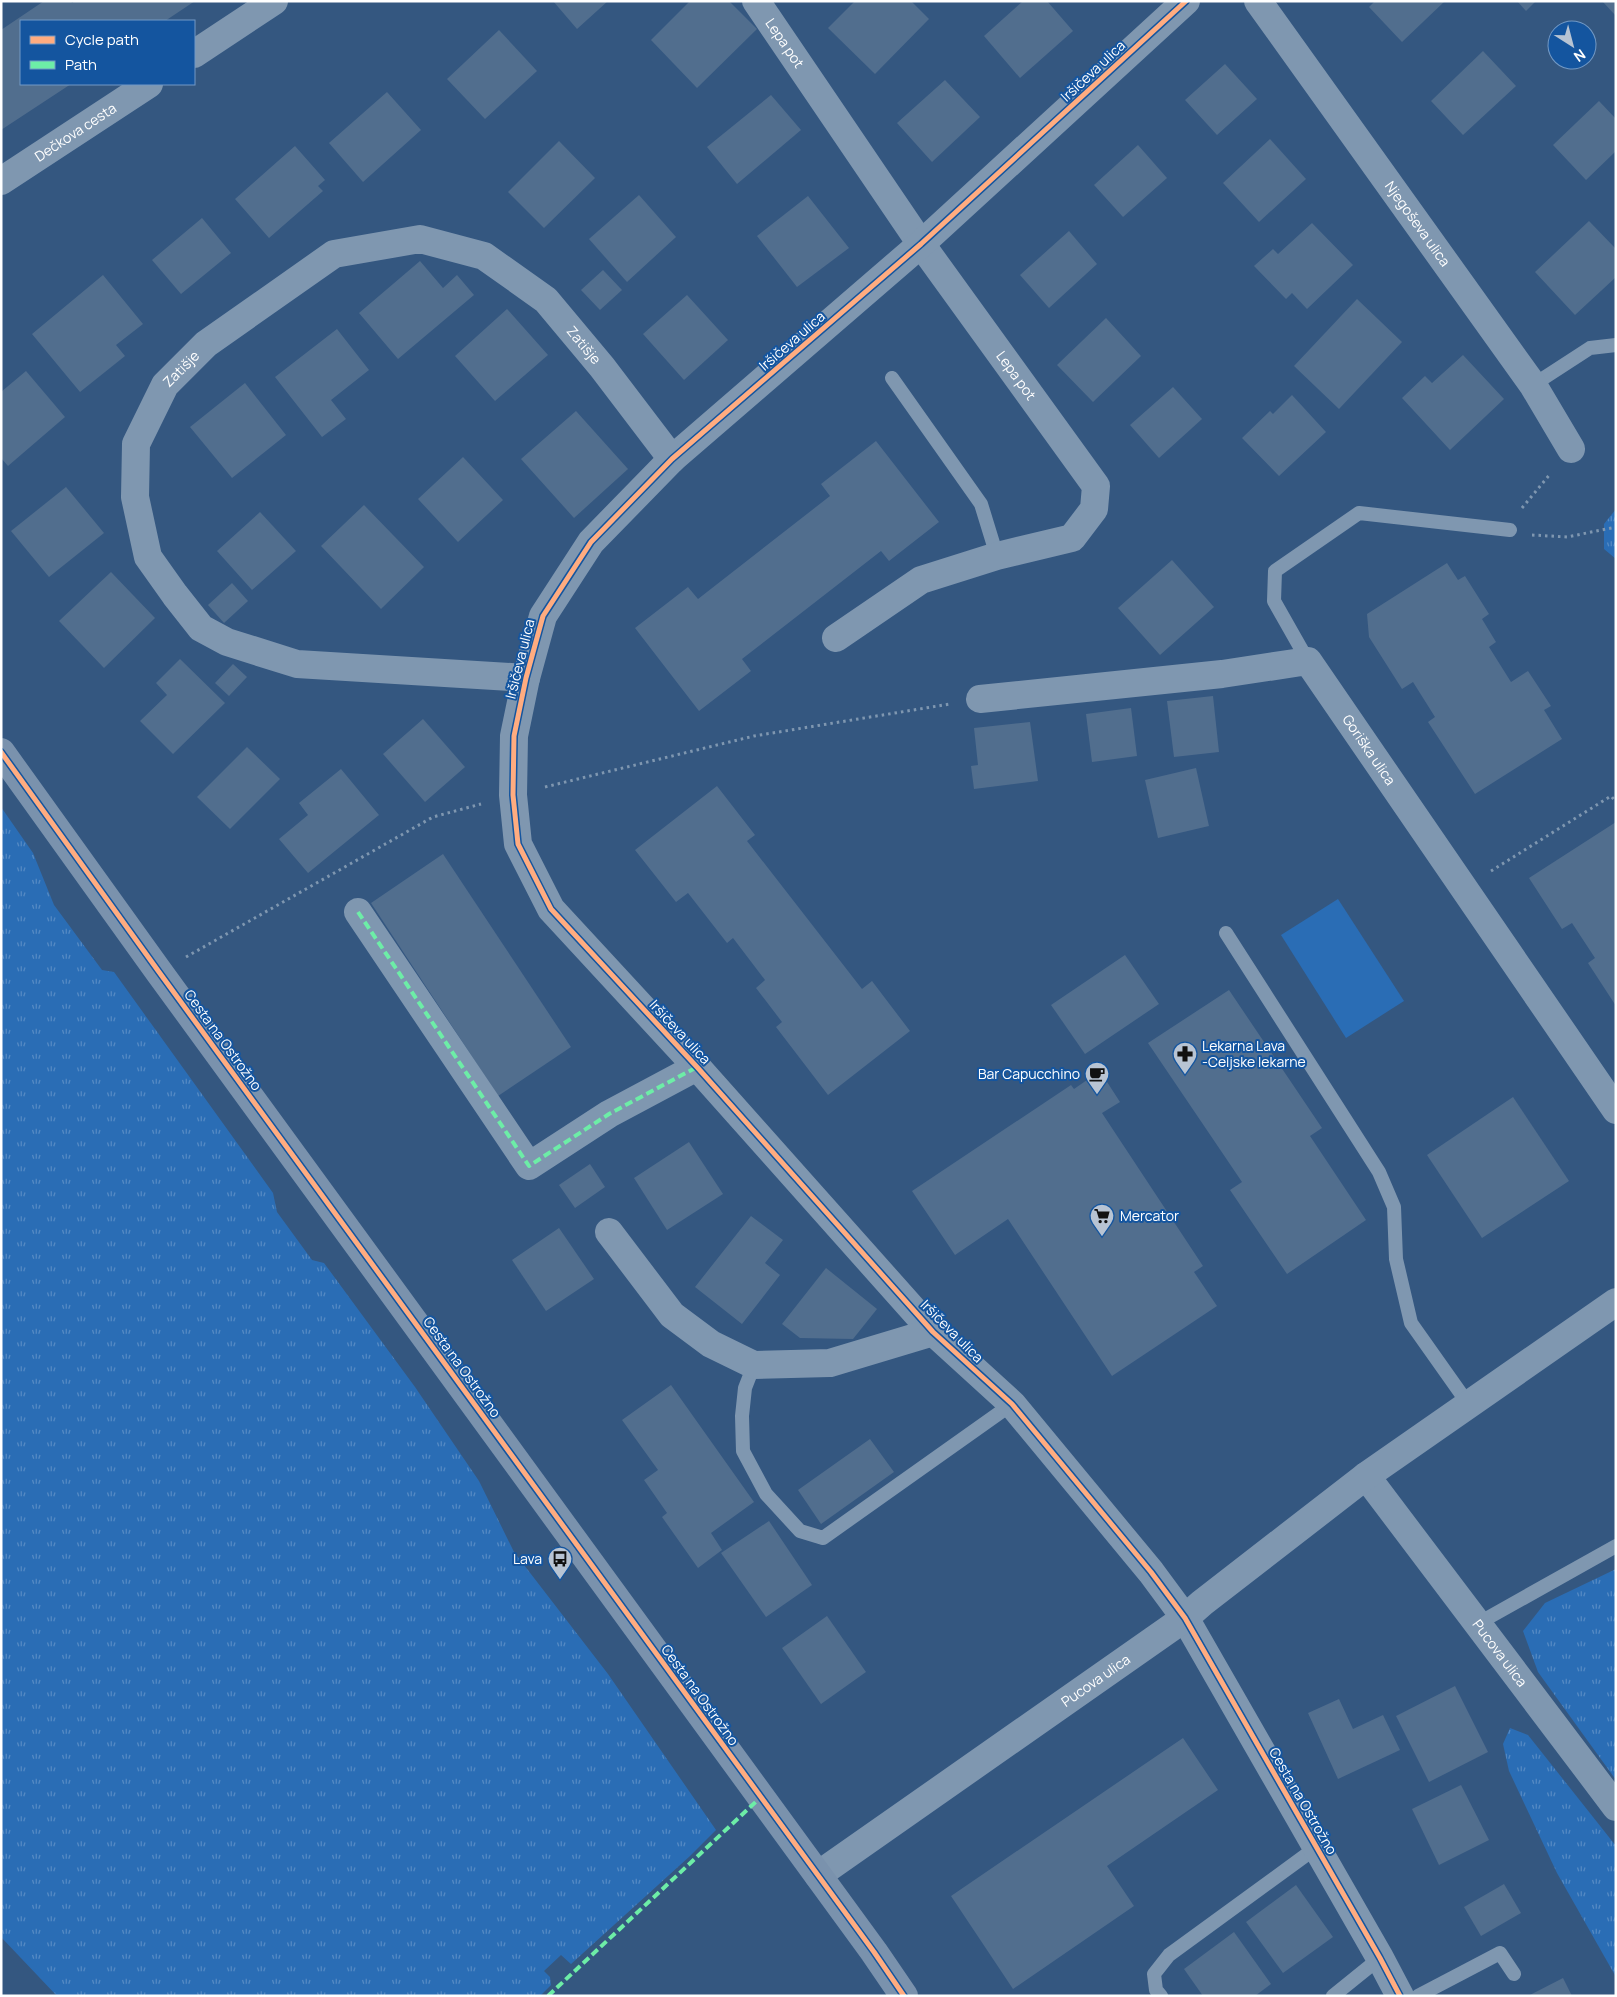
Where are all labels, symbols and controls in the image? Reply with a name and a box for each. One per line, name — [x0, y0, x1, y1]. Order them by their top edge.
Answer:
street label: Lepa pot — [761, 14, 809, 72]
legend — [20, 20, 195, 85]
north arrow — [1547, 20, 1597, 70]
text: Cycle path — [65, 29, 139, 50]
street label: Iršičeva ulica — [1056, 36, 1129, 105]
text: N — [1570, 45, 1590, 67]
text: Path — [65, 54, 97, 75]
street label: Dečkova cesta — [31, 98, 120, 165]
street label: Njegoševa ulica — [1381, 177, 1455, 270]
street label: Iršičeva ulica — [755, 307, 829, 375]
street label: Zatišje — [563, 322, 606, 368]
street label: Zatišje — [158, 346, 203, 391]
street label: Lepa pot — [992, 347, 1041, 404]
street label: Iršičeva ulica — [500, 617, 539, 701]
street label: Goriška ulica — [1338, 710, 1400, 789]
street label: Cesta na Ostrožno — [180, 985, 267, 1094]
street label: Iršičeva ulica — [646, 995, 715, 1068]
place label: Lekarna Lava -Celjske lekarne — [1202, 1036, 1306, 1071]
pharmacy icon: Lekarna Lava -Celjske lekarne — [1172, 1041, 1198, 1075]
cafe icon: Bar Capucchino — [1084, 1061, 1110, 1095]
place label: Bar Capucchino — [978, 1064, 1080, 1083]
supermarket icon: Mercator — [1089, 1203, 1115, 1237]
place label: Mercator — [1120, 1206, 1179, 1225]
street label: Iršičeva ulica — [917, 1295, 988, 1366]
street label: Cesta na Ostrožno — [419, 1312, 506, 1421]
bus stop icon: Lava — [547, 1546, 573, 1580]
place label: Lava — [513, 1549, 542, 1568]
street label: Pucova ulica — [1468, 1615, 1532, 1691]
street label: Cesta na Ostrožno — [657, 1640, 744, 1749]
street label: Pucova ulica — [1057, 1649, 1134, 1711]
street label: Cesta na Ostrožno — [1265, 1744, 1342, 1858]

